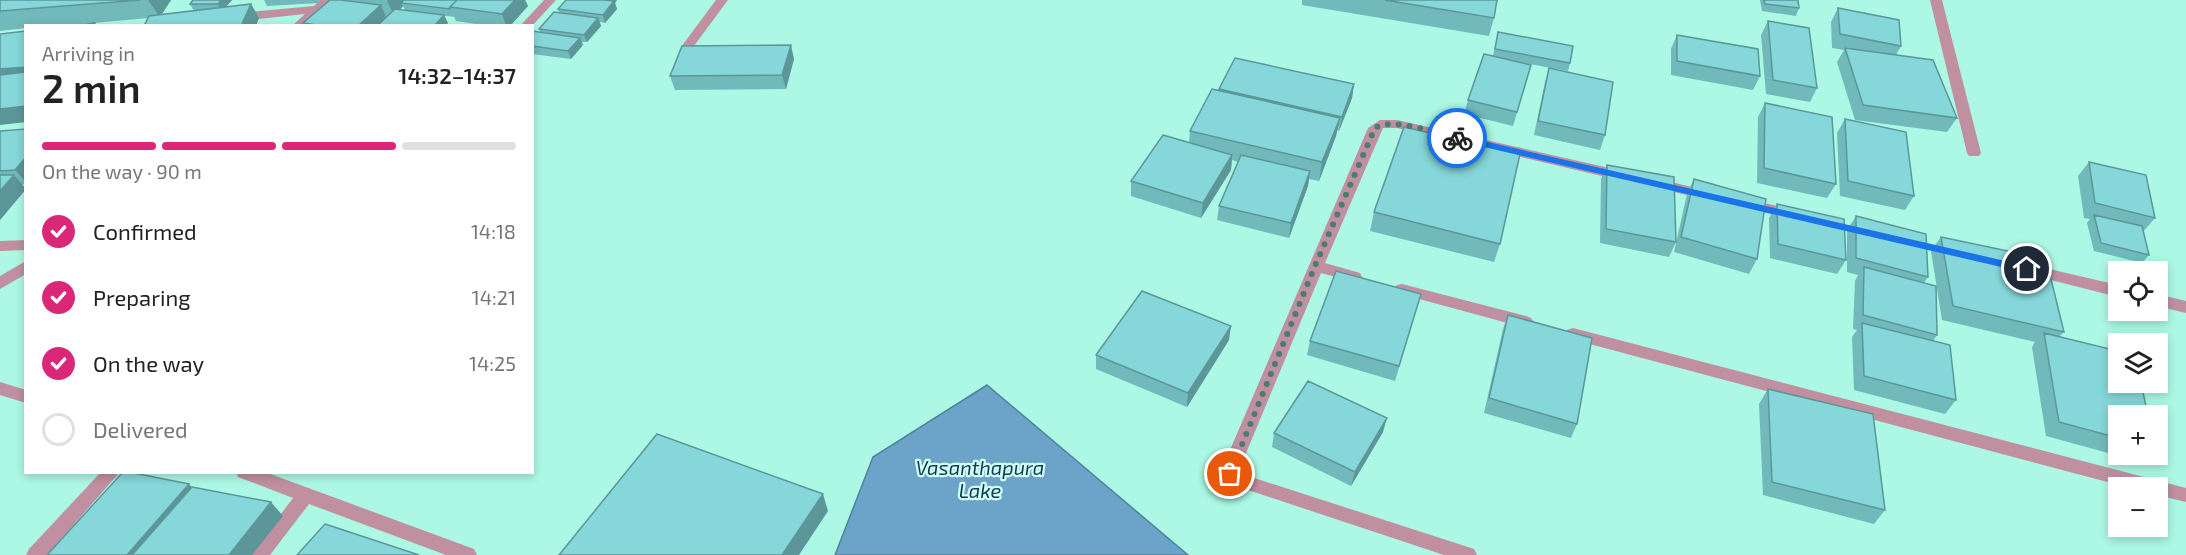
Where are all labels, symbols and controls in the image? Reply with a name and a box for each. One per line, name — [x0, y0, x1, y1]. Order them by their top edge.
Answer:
text: Arriving in — [42, 41, 135, 65]
text: 14:32–14:37 — [398, 62, 516, 88]
text: 2 min — [42, 64, 141, 111]
courier — [1427, 108, 1487, 168]
icon: bike — [1441, 122, 1474, 155]
text: On the way · 90 m — [42, 159, 202, 183]
icon: check — [42, 215, 75, 248]
text: Confirmed — [93, 218, 197, 244]
text: 14:18 — [471, 219, 516, 243]
pin — [2001, 243, 2052, 294]
icon: home — [2010, 252, 2043, 285]
map controls — [2108, 261, 2168, 537]
button: locate — [2108, 261, 2168, 321]
icon: check — [42, 281, 75, 314]
text: Preparing — [93, 284, 191, 310]
text: 14:21 — [472, 285, 516, 309]
button: layers — [2108, 333, 2168, 393]
icon: check — [42, 347, 75, 380]
text: On the way — [93, 350, 204, 376]
text: 14:25 — [469, 351, 516, 375]
button: + — [2108, 405, 2168, 465]
text: Delivered — [93, 416, 188, 442]
pin — [1204, 448, 1255, 499]
water label: Vasanthapura Lake — [916, 455, 1044, 502]
icon: bag — [1213, 457, 1246, 490]
button: − — [2108, 477, 2168, 537]

